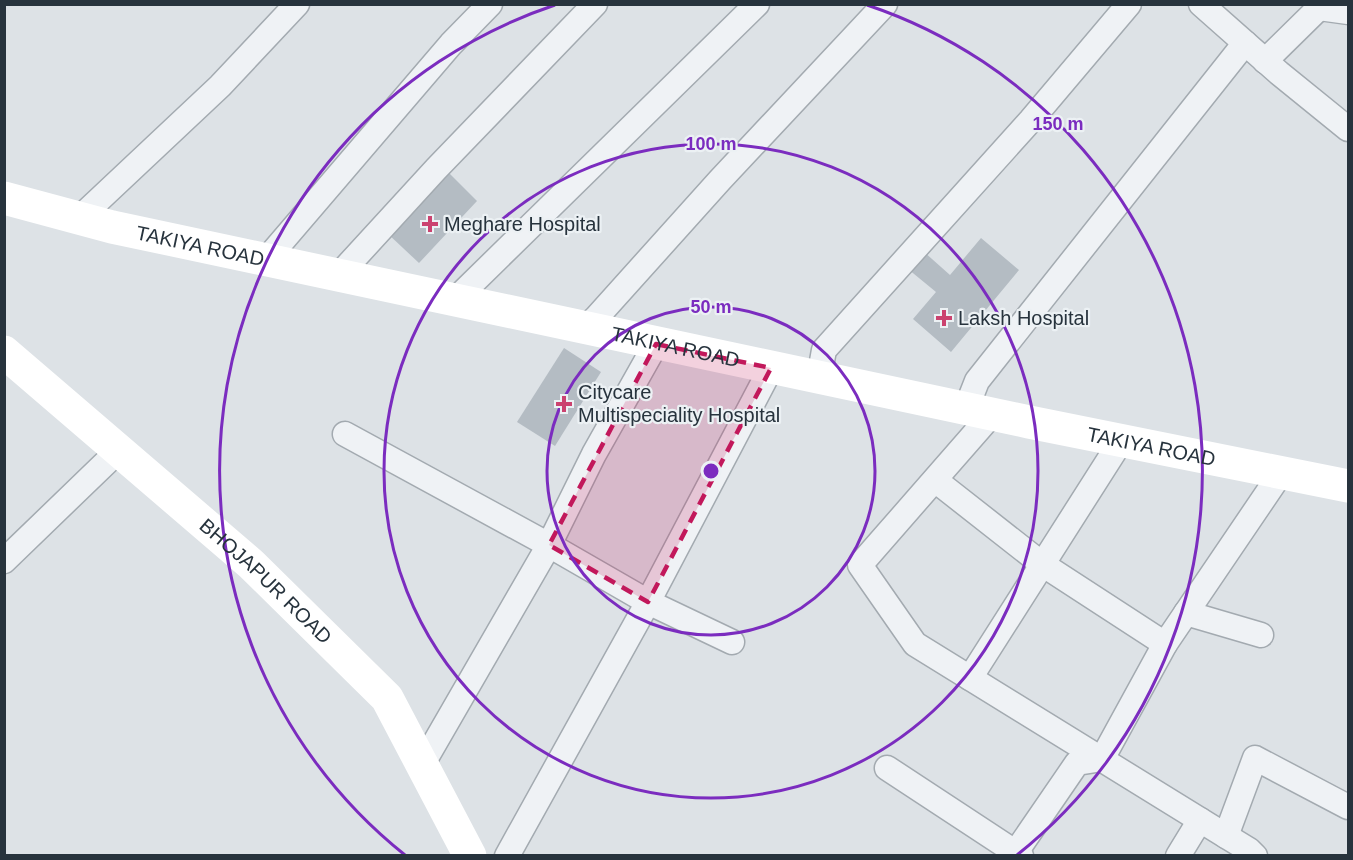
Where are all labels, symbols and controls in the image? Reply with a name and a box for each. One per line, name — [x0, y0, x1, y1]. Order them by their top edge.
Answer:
text: 150 m — [1032, 114, 1084, 134]
text: 100 m — [685, 134, 737, 154]
place label: Meghare Hospital — [444, 213, 601, 235]
marker: Meghare Hospital — [421, 215, 439, 233]
street label: TAKIYA ROAD — [134, 221, 266, 270]
text: 50 m — [690, 297, 732, 317]
place label: Laksh Hospital — [958, 307, 1089, 329]
marker: Laksh Hospital — [935, 309, 953, 327]
street label: TAKIYA ROAD — [609, 323, 742, 371]
place label: Citycare Multispeciality Hospital — [578, 381, 780, 426]
marker: Citycare Multispeciality Hospital — [555, 395, 573, 413]
street label: TAKIYA ROAD — [1085, 423, 1217, 470]
centre of rings — [701, 461, 721, 481]
street label: BHOJAPUR ROAD — [196, 514, 336, 648]

